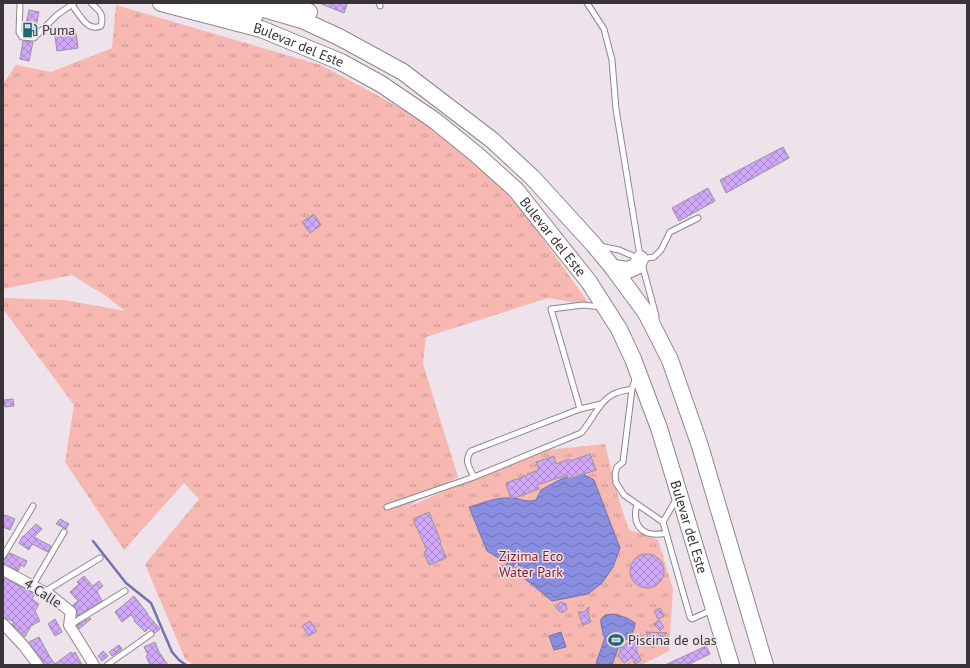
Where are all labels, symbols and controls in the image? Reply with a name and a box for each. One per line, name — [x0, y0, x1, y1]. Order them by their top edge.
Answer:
street label: Bulevar del Este — [251, 18, 347, 71]
fuel station icon: Puma — [21, 21, 39, 39]
place label: Puma — [42, 21, 75, 39]
street label: Bulevar del Este — [516, 193, 590, 280]
street label: Bulevar del Este — [666, 478, 712, 576]
park label: Zizima Eco Water Park — [499, 547, 563, 581]
street label: 4 Calle — [21, 574, 65, 612]
sports icon: Piscina de olas — [607, 631, 625, 649]
place label: Piscina de olas — [628, 631, 717, 649]

